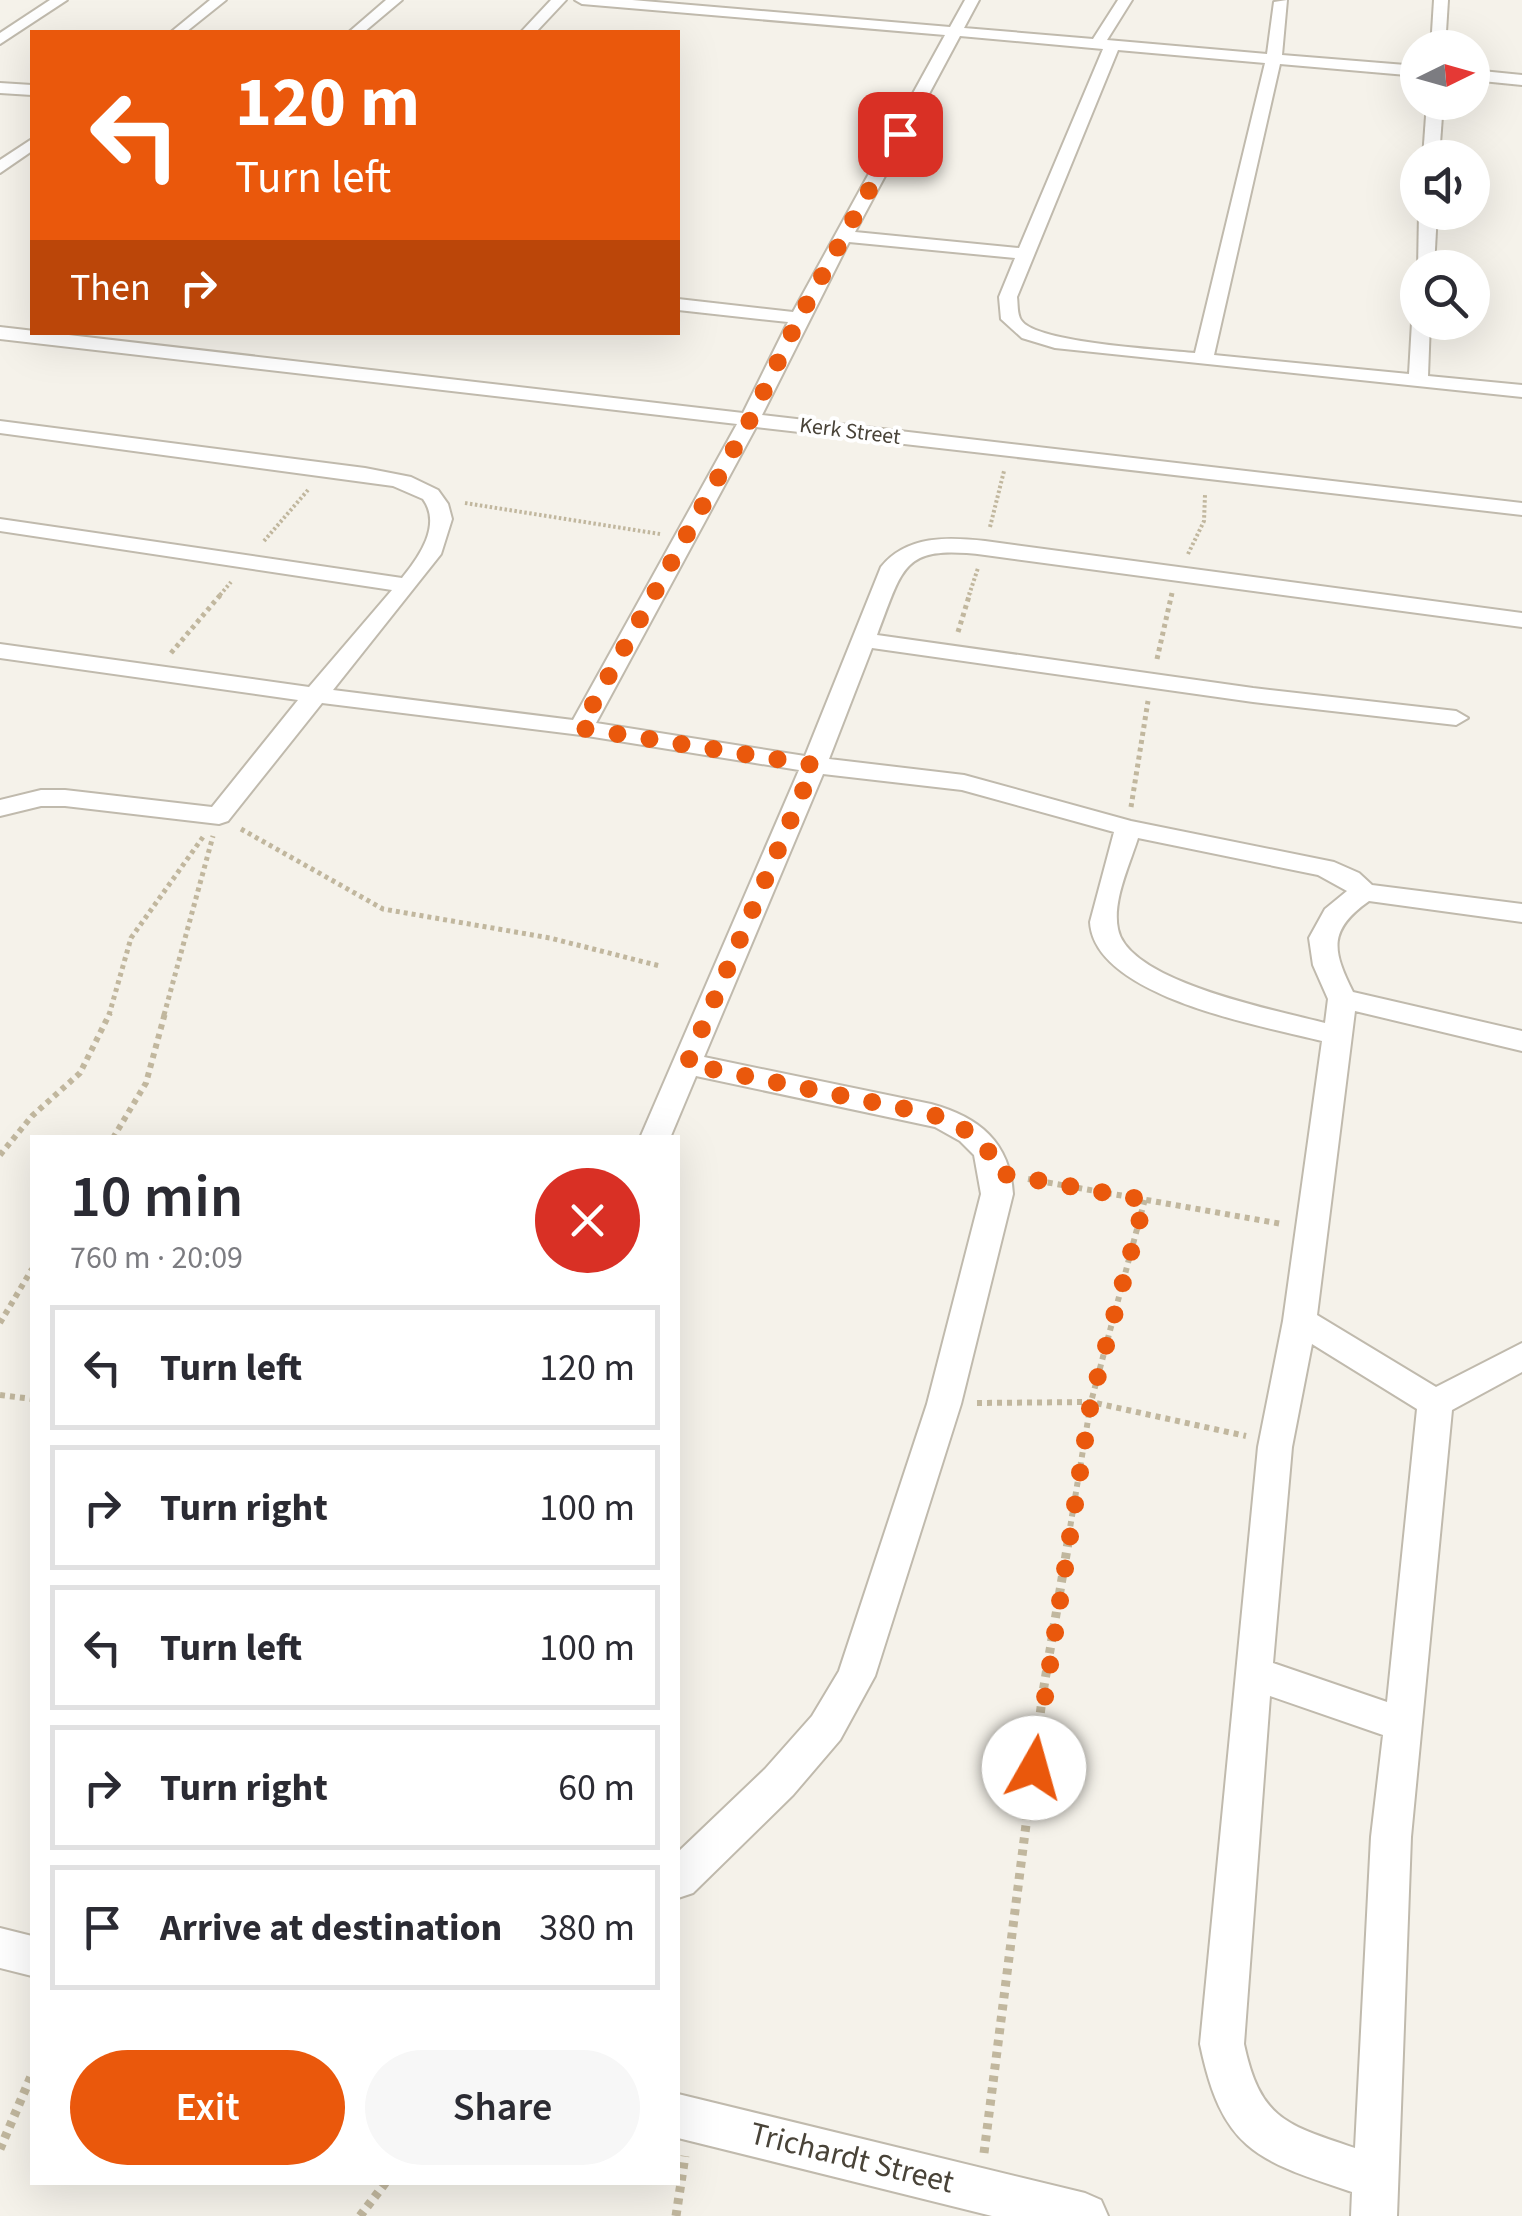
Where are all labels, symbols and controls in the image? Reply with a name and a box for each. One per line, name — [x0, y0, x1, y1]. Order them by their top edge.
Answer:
north arrow — [1400, 30, 1490, 120]
map controls — [1400, 30, 1490, 340]
text: 120 m — [235, 53, 420, 153]
icon: left — [70, 70, 200, 200]
pin — [858, 92, 943, 177]
icon: arrive — [873, 107, 928, 162]
button: sound — [1400, 140, 1490, 230]
text: Turn left — [235, 146, 391, 210]
button: search — [1400, 250, 1490, 340]
icon: right — [171, 260, 226, 315]
text: Then — [70, 261, 151, 315]
street label: Kerk Street — [798, 409, 903, 453]
text: 10 min — [70, 1155, 243, 1240]
button: close — [535, 1168, 640, 1273]
text: 760 m · 20:09 — [70, 1235, 243, 1281]
icon: left — [75, 1340, 130, 1395]
text: Turn left — [160, 1341, 302, 1395]
text: 120 m — [539, 1341, 635, 1395]
icon: right — [75, 1480, 130, 1535]
text: Turn right — [160, 1481, 328, 1535]
text: 100 m — [539, 1481, 635, 1535]
icon: left — [75, 1620, 130, 1675]
text: Turn left — [160, 1621, 302, 1675]
text: 100 m — [539, 1621, 635, 1675]
position arrow — [982, 1716, 1086, 1820]
icon: right — [75, 1760, 130, 1815]
text: Turn right — [160, 1761, 328, 1815]
text: 60 m — [558, 1761, 635, 1815]
icon: arrive — [75, 1900, 130, 1955]
text: Arrive at destination — [160, 1901, 502, 1955]
text: 380 m — [539, 1901, 635, 1955]
button: Exit — [70, 2050, 345, 2165]
button: Share — [365, 2050, 640, 2165]
street label: Trichardt Street — [745, 2110, 959, 2206]

